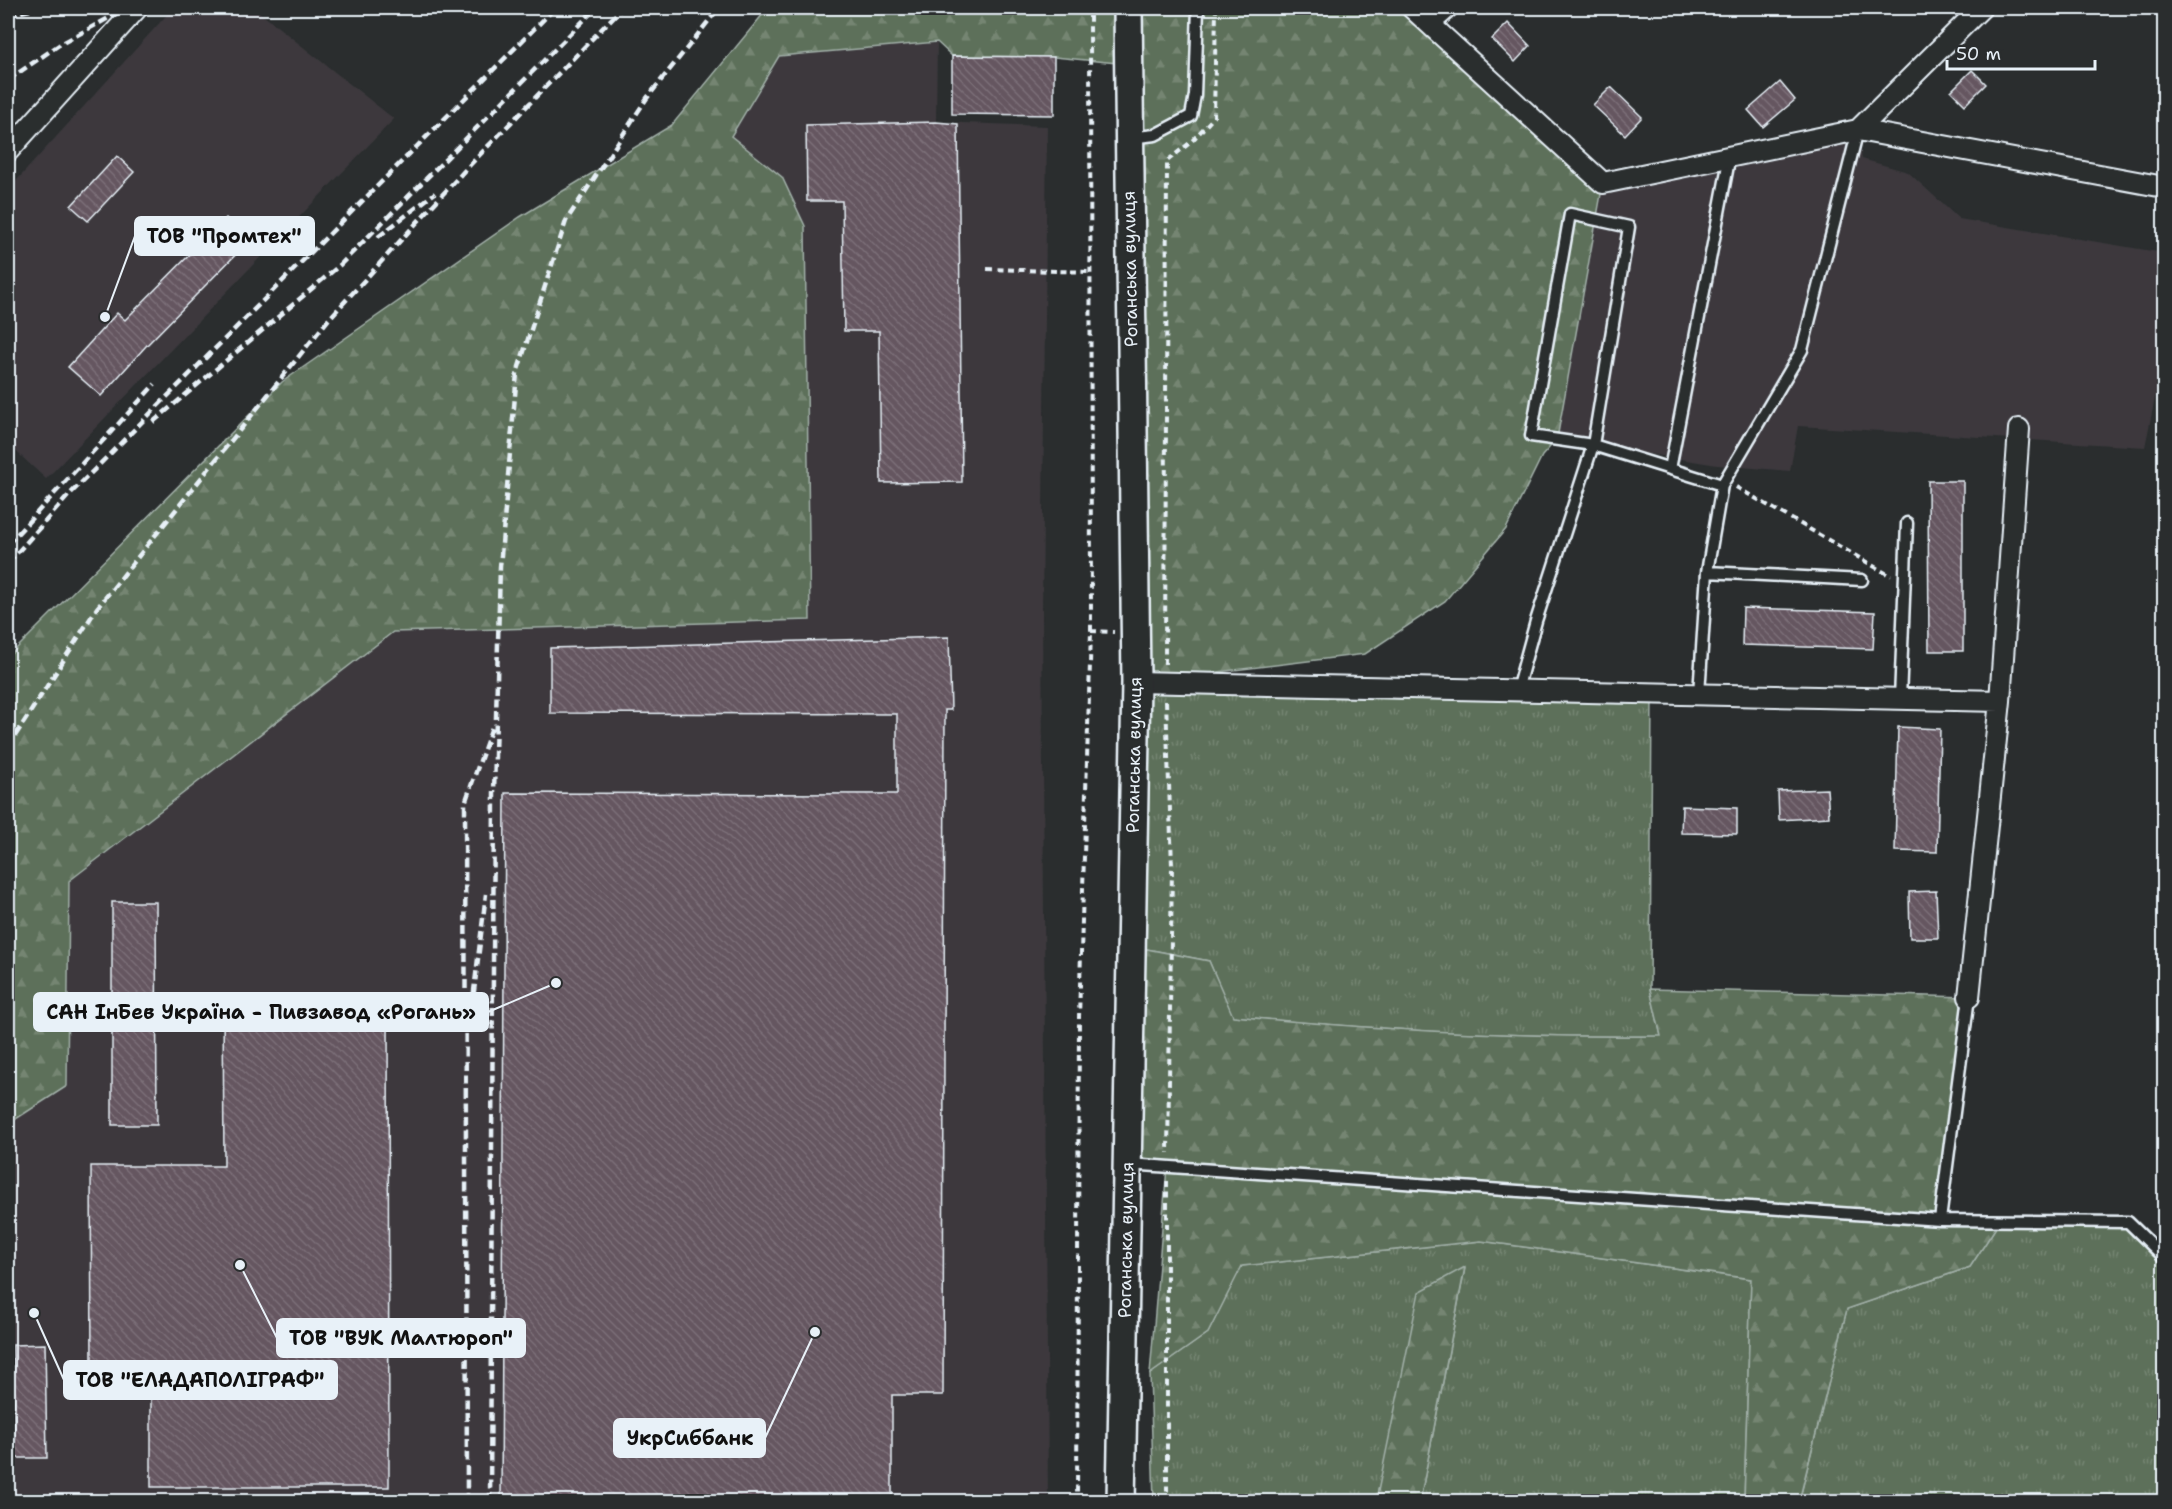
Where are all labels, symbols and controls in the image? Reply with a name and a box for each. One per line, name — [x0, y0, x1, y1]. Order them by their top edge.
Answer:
scale bar — [1947, 33, 2096, 71]
text: 50 m — [1956, 42, 2001, 66]
street label: Роганська вулиця — [1117, 191, 1143, 347]
callout: ТОВ "Промтех" — [135, 217, 314, 255]
text: ТОВ "Промтех" — [146, 223, 302, 249]
street label: Роганська вулиця — [1121, 677, 1147, 833]
callout: САН ІнБев Україна - Пивзавод «Рогань» — [34, 993, 488, 1031]
text: САН ІнБев Україна - Пивзавод «Рогань» — [46, 999, 476, 1025]
street label: Роганська вулиця — [1113, 1162, 1139, 1318]
callout: ТОВ "ВУК Малтюроп" — [277, 1319, 525, 1357]
text: ТОВ "ВУК Малтюроп" — [289, 1325, 513, 1351]
callout: ТОВ "ЕЛАДАПОЛIГРАФ" — [64, 1361, 337, 1399]
text: ТОВ "ЕЛАДАПОЛIГРАФ" — [75, 1367, 325, 1393]
callout: УкрСиббанк — [614, 1419, 765, 1457]
text: УкрСиббанк — [626, 1425, 754, 1451]

